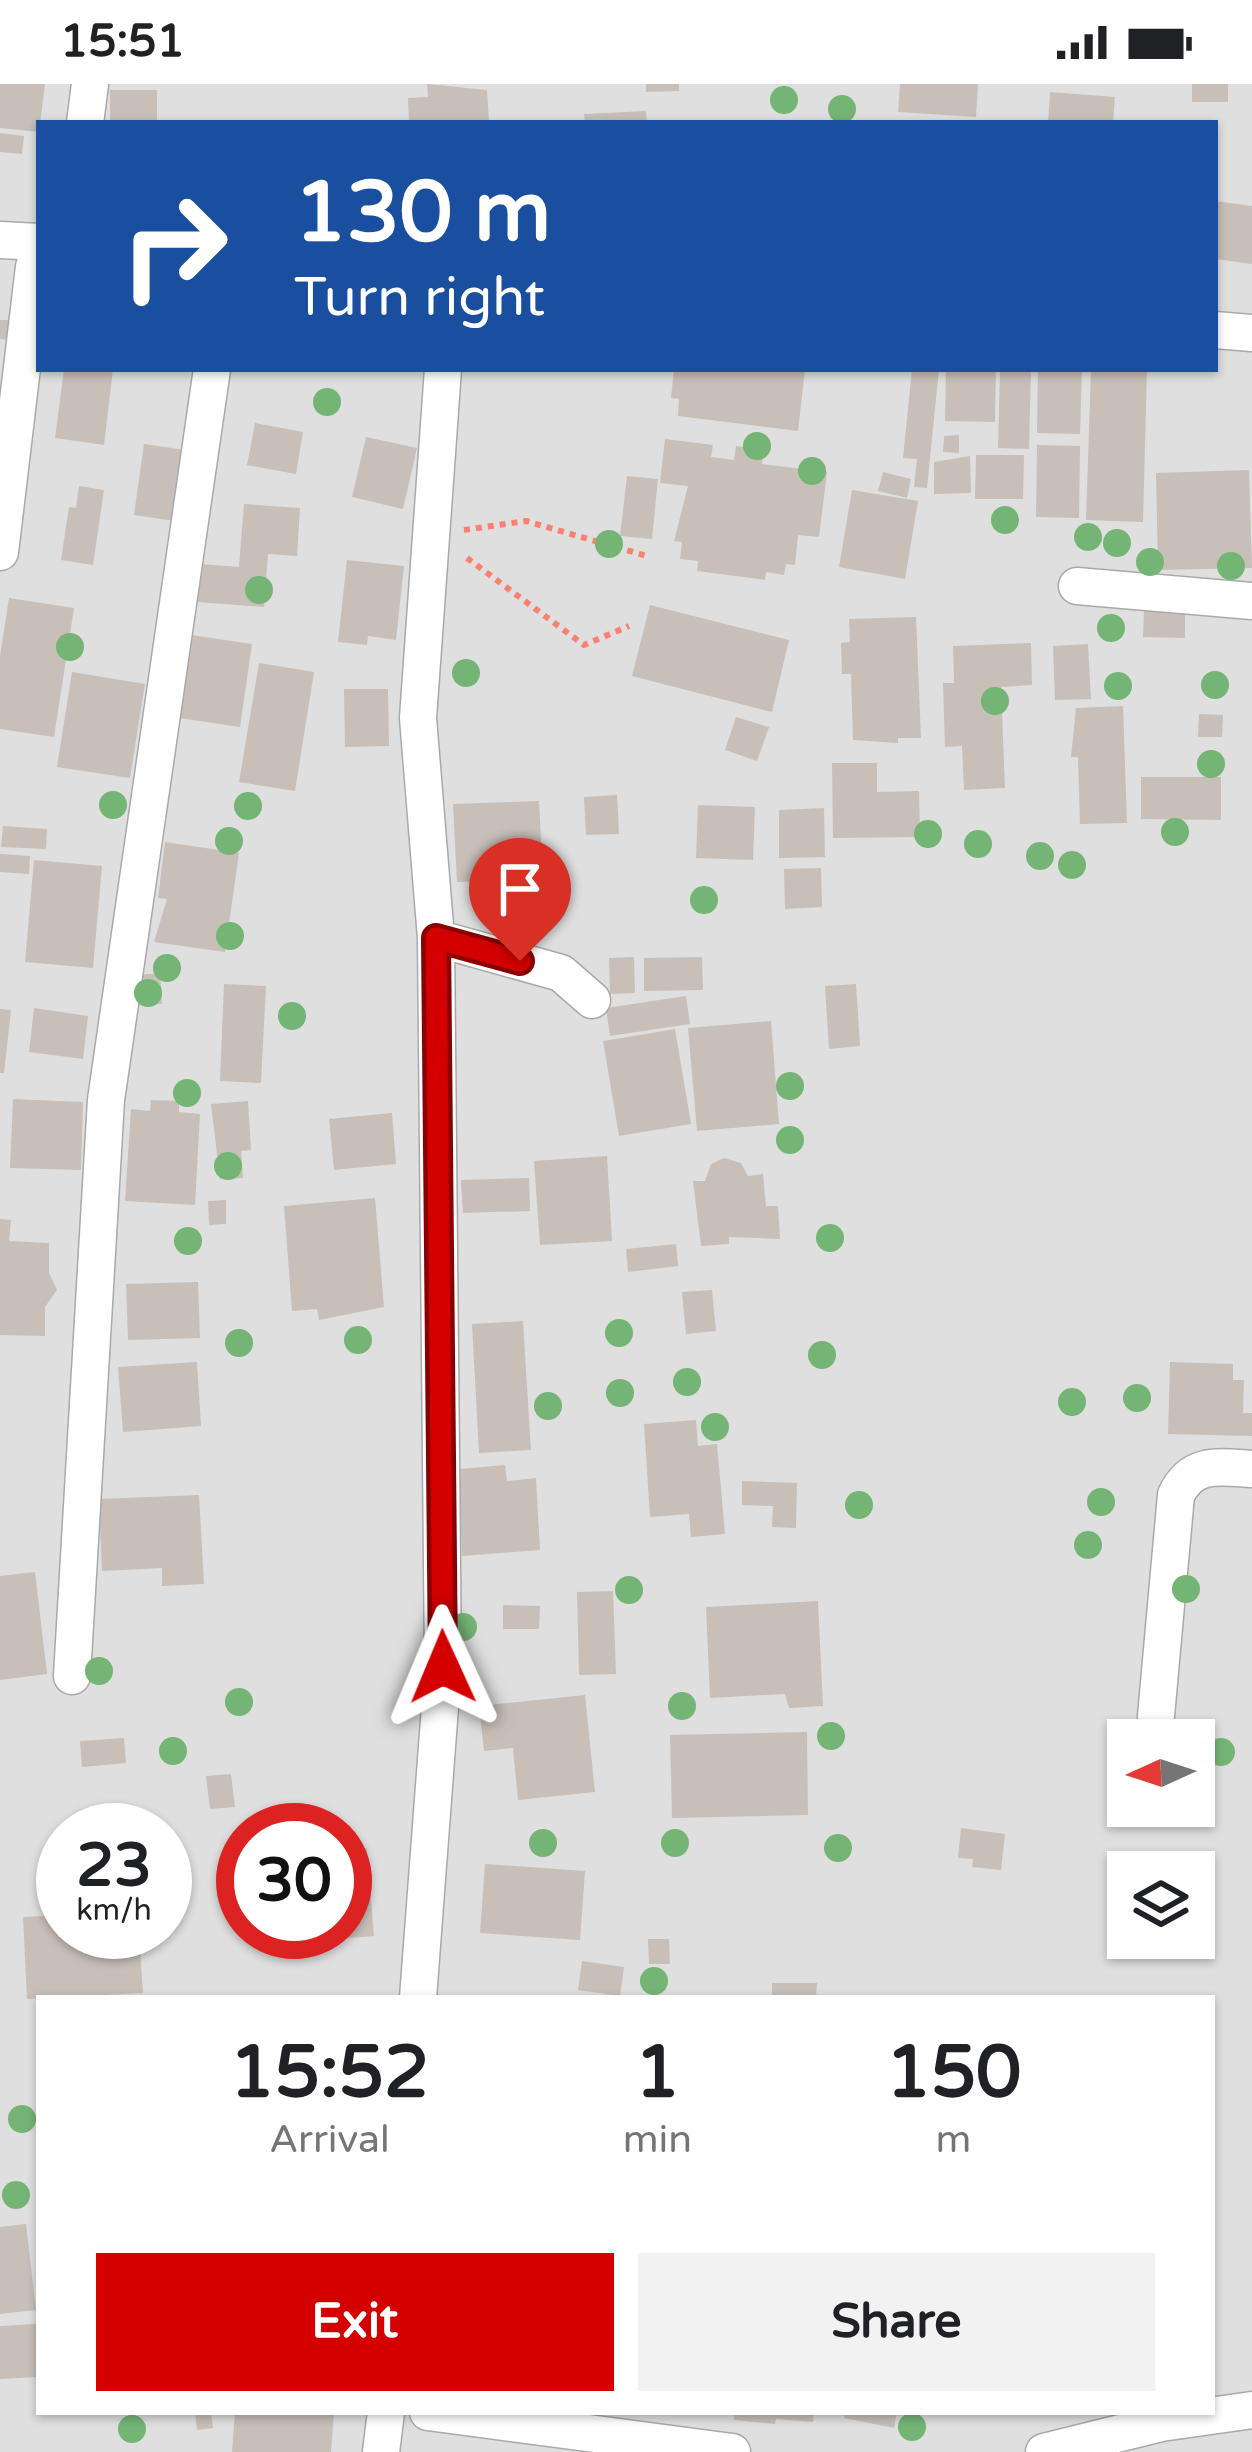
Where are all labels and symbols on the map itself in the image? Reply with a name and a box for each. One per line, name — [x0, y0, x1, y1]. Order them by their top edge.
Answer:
pin — [469, 838, 571, 961]
position arrow — [380, 1604, 506, 1730]
north arrow — [1107, 1719, 1215, 1827]
speed limit sign: 30 — [216, 1803, 372, 1959]

